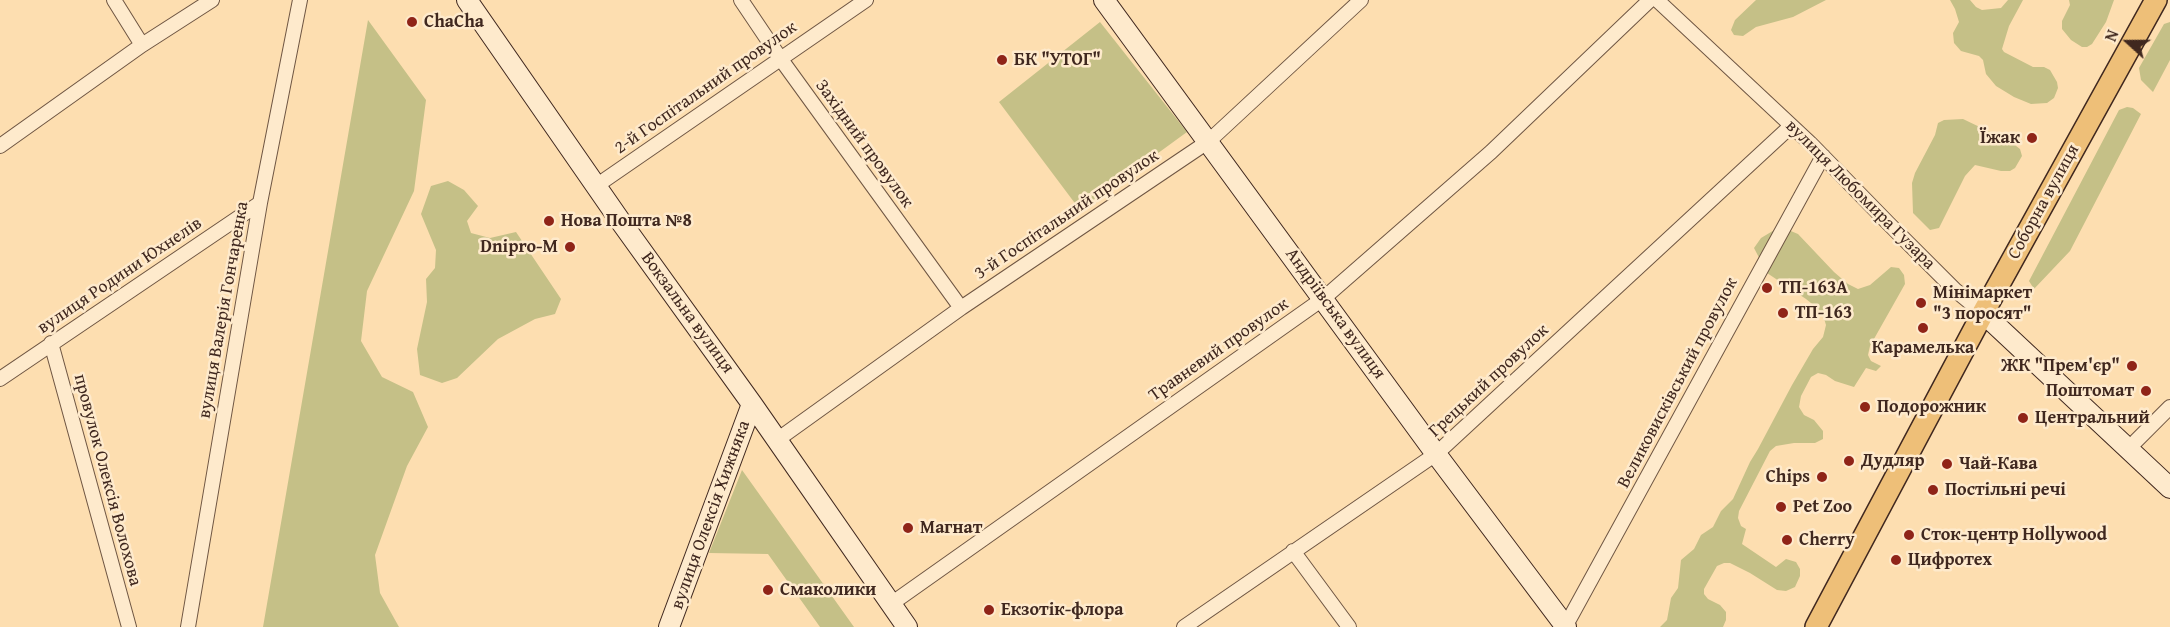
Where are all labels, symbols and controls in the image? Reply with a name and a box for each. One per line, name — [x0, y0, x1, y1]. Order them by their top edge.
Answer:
place label: ChaCha — [424, 11, 484, 33]
north arrow — [2098, 12, 2158, 72]
marker: ChaCha — [405, 15, 419, 29]
street label: 2-й Госпітальний провулок — [611, 17, 801, 159]
text: N — [2098, 26, 2124, 45]
place label: БК "УТОГ" — [1014, 49, 1101, 71]
marker: БК "УТОГ" — [995, 53, 1009, 67]
street label: Західний провулок — [810, 76, 918, 212]
street label: вулиця Любомира Гузара — [1781, 116, 1939, 274]
place label: Їжак — [1980, 127, 2020, 149]
marker: Їжак — [2025, 131, 2039, 145]
street label: Соборна вулиця — [2004, 141, 2084, 263]
street label: 3-й Госпітальний провулок — [971, 145, 1163, 285]
street label: вулиця Валерія Гончаренка — [194, 200, 254, 420]
place label: Нова Пошта №8 — [561, 210, 692, 232]
street label: вулиця Родини Юхнелів — [34, 213, 206, 339]
marker: Нова Пошта №8 — [542, 214, 556, 228]
place label: Dnipro-M — [480, 236, 558, 258]
marker: Dnipro-M — [563, 240, 577, 254]
street label: Андріївська вулиця — [1280, 244, 1390, 384]
street label: Вокзальна вулиця — [636, 248, 738, 378]
street label: Великовисківський провулок — [1613, 274, 1743, 492]
place label: ТП-163А — [1779, 277, 1848, 299]
marker: ТП-163А — [1760, 281, 1774, 295]
place label: Мінімаркет "3 поросят" — [1933, 282, 2032, 324]
street label: Травневий провулок — [1145, 294, 1293, 406]
marker: Мінімаркет "3 поросят" — [1914, 296, 1928, 310]
place label: ТП-163 — [1795, 302, 1852, 324]
marker: ТП-163 — [1776, 306, 1790, 320]
street label: Грецький провулок — [1425, 320, 1553, 442]
marker: Карамелька — [1916, 321, 1930, 335]
place label: Карамелька — [1872, 337, 1974, 359]
place label: ЖК "Прем'єр" — [2001, 355, 2120, 377]
marker: ЖК "Прем'єр" — [2125, 359, 2139, 373]
street label: провулок Олексія Волохова — [68, 372, 146, 588]
place label: Поштомат — [2046, 380, 2134, 402]
marker: Поштомат — [2139, 384, 2153, 398]
place label: Подорожник — [1877, 396, 1986, 418]
marker: Подорожник — [1858, 400, 1872, 414]
place label: Центральний — [2035, 407, 2150, 429]
marker: Центральний — [2016, 411, 2030, 425]
street label: вулиця Олексія Хижняка — [667, 418, 755, 612]
place label: Дудляр — [1861, 450, 1925, 472]
place label: Чай-Кава — [1959, 453, 2037, 475]
marker: Дудляр — [1842, 454, 1856, 468]
marker: Чай-Кава — [1940, 457, 1954, 471]
place label: Chips — [1766, 466, 1810, 488]
marker: Chips — [1815, 470, 1829, 484]
place label: Постільні речі — [1945, 479, 2066, 501]
marker: Постільні речі — [1926, 483, 1940, 497]
place label: Pet Zoo — [1793, 496, 1852, 518]
marker: Pet Zoo — [1774, 500, 1788, 514]
place label: Магнат — [920, 517, 982, 539]
marker: Магнат — [901, 521, 915, 535]
place label: Сток-центр Hollywood — [1921, 524, 2107, 546]
marker: Сток-центр Hollywood — [1902, 528, 1916, 542]
place label: Cherry — [1799, 529, 1854, 551]
marker: Cherry — [1780, 533, 1794, 547]
place label: Цифротех — [1908, 549, 1992, 571]
marker: Цифротех — [1889, 553, 1903, 567]
place label: Смаколики — [780, 579, 876, 601]
marker: Смаколики — [761, 583, 775, 597]
place label: Екзотік-флора — [1001, 599, 1123, 621]
marker: Екзотік-флора — [982, 603, 996, 617]

